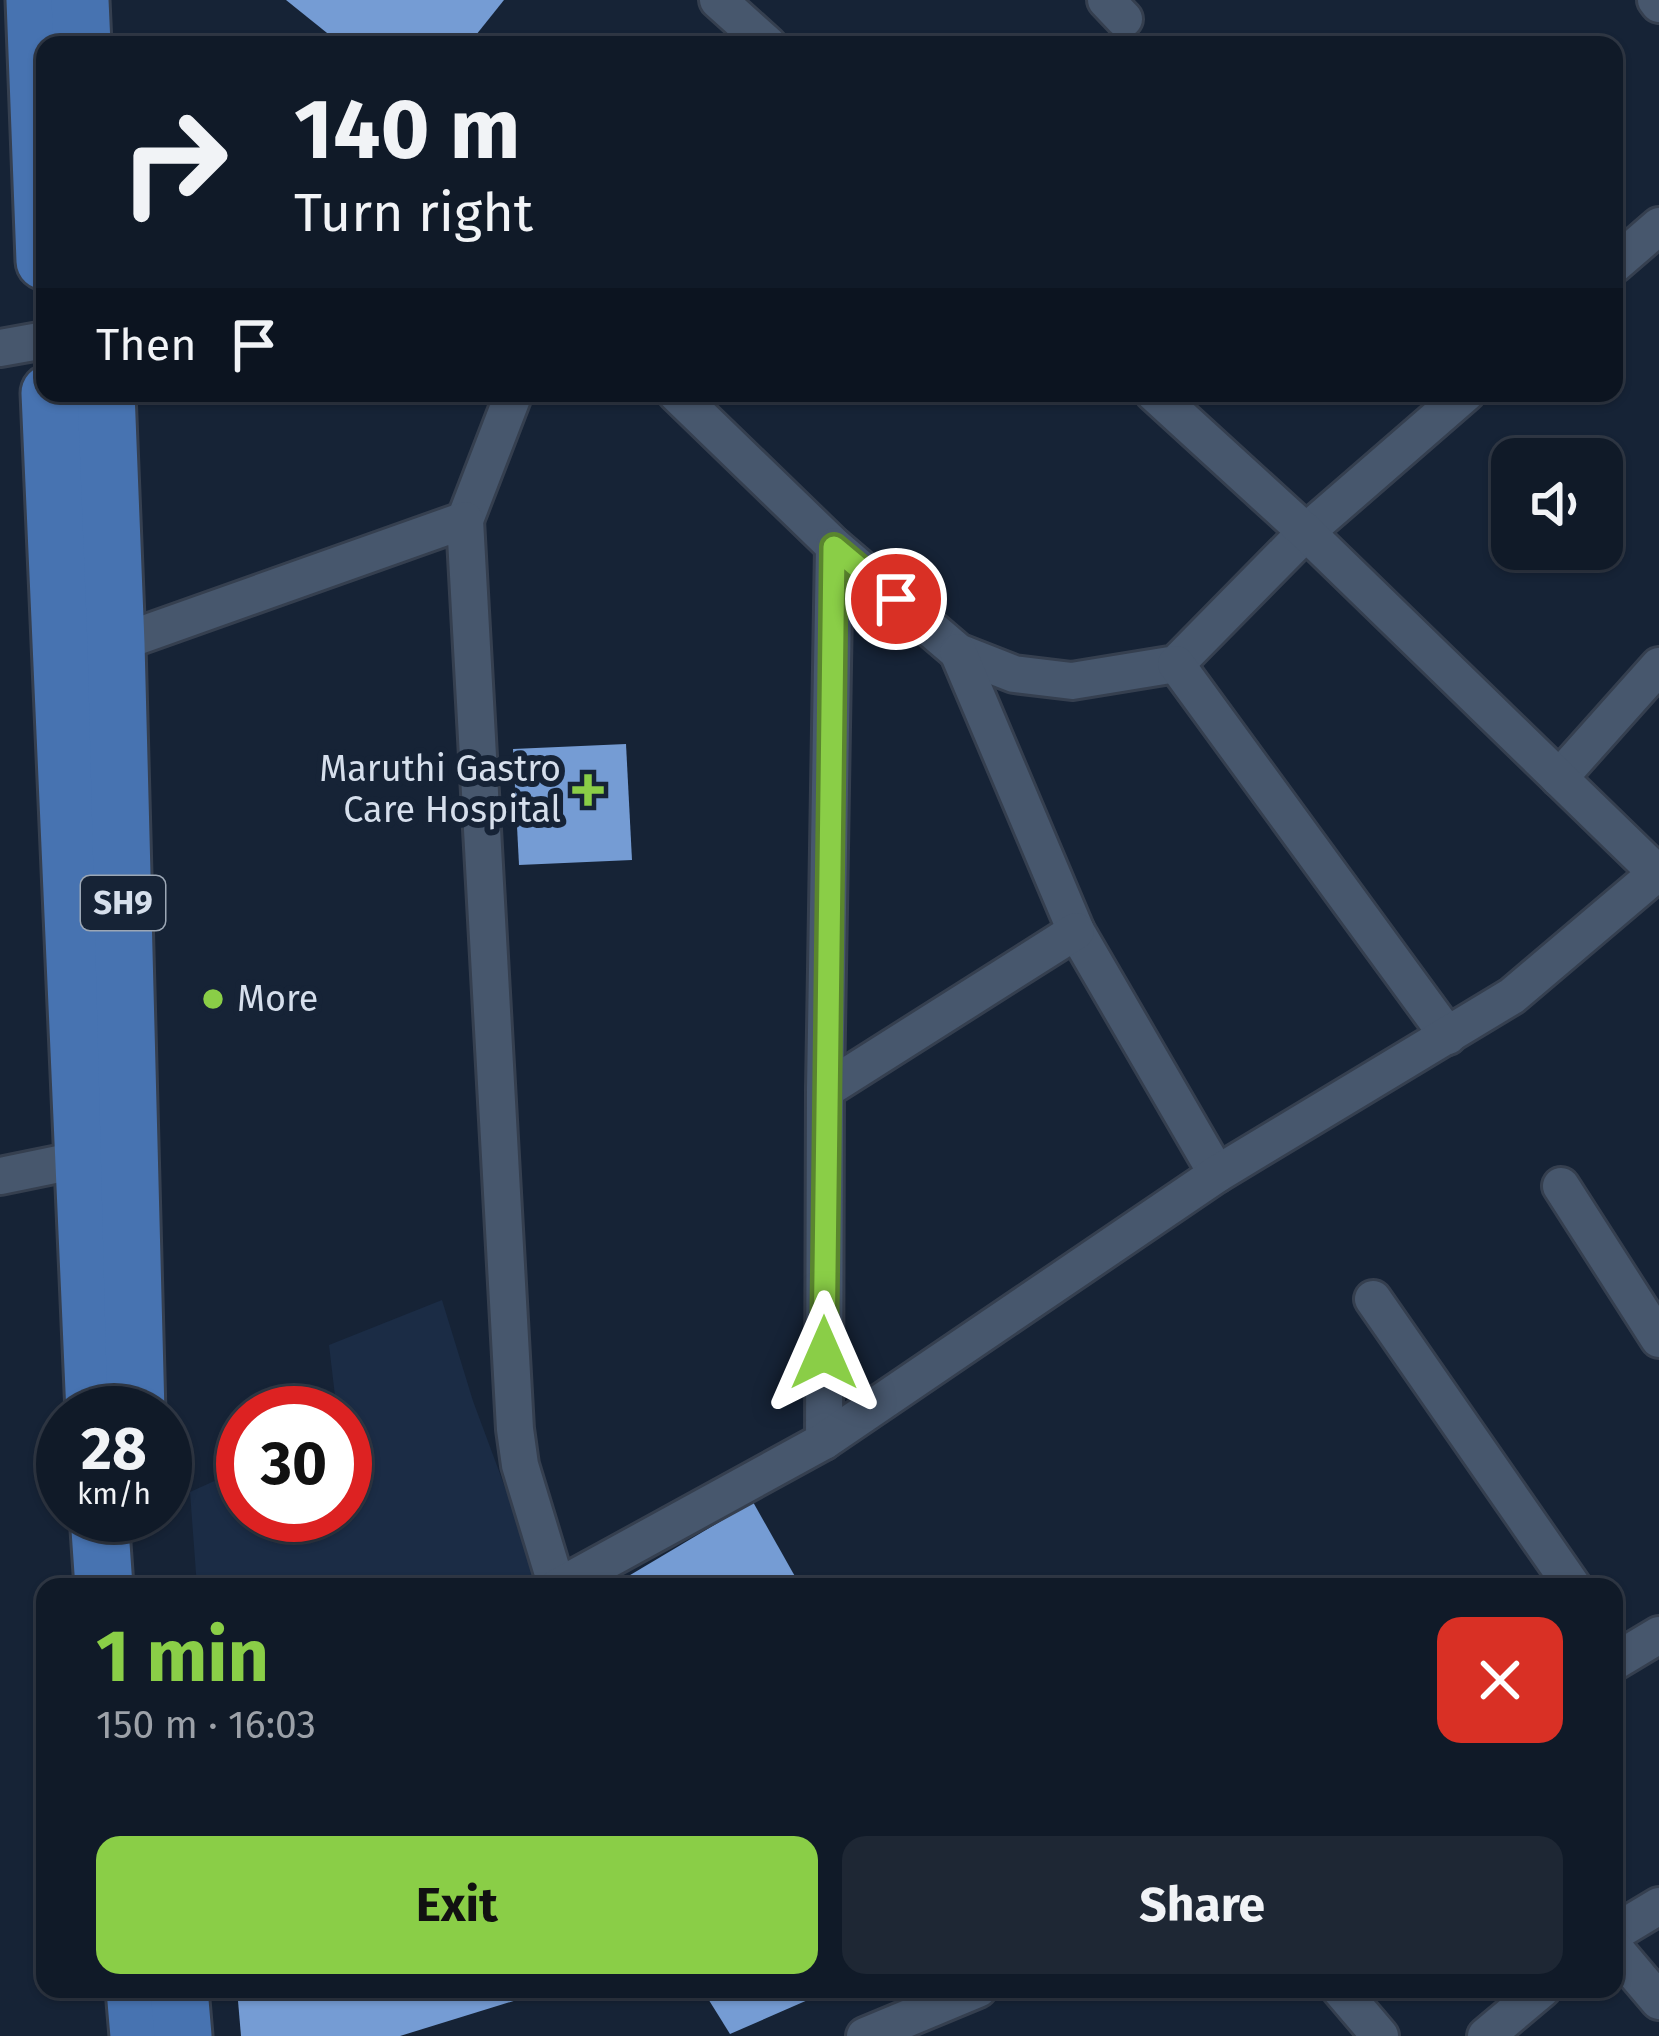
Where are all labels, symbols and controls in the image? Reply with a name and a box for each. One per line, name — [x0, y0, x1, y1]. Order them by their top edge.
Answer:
text: 140 m — [294, 79, 520, 180]
icon: right — [96, 84, 252, 240]
text: Turn right — [294, 181, 533, 245]
icon: arrive — [221, 312, 287, 378]
text: Then — [96, 318, 197, 372]
map controls — [1491, 438, 1623, 570]
button: sound — [1491, 438, 1623, 570]
pin — [845, 548, 947, 650]
icon: arrive — [863, 566, 929, 632]
place label: Maruthi Gastro Care Hospital — [319, 747, 561, 832]
marker: Maruthi Gastro Care Hospital — [572, 774, 604, 806]
road number: SH9 — [81, 876, 165, 930]
place label: More — [237, 977, 318, 1021]
marker: More — [200, 986, 226, 1012]
position arrow — [761, 1290, 887, 1416]
speed limit sign: 30 — [216, 1386, 372, 1542]
text: 28 — [81, 1413, 147, 1485]
text: km/h — [77, 1476, 151, 1512]
text: 1 min — [96, 1614, 269, 1700]
button: close — [1437, 1617, 1563, 1743]
text: 150 m · 16:03 — [96, 1702, 316, 1748]
button: Exit — [96, 1836, 818, 1974]
button: Share — [842, 1836, 1563, 1974]

